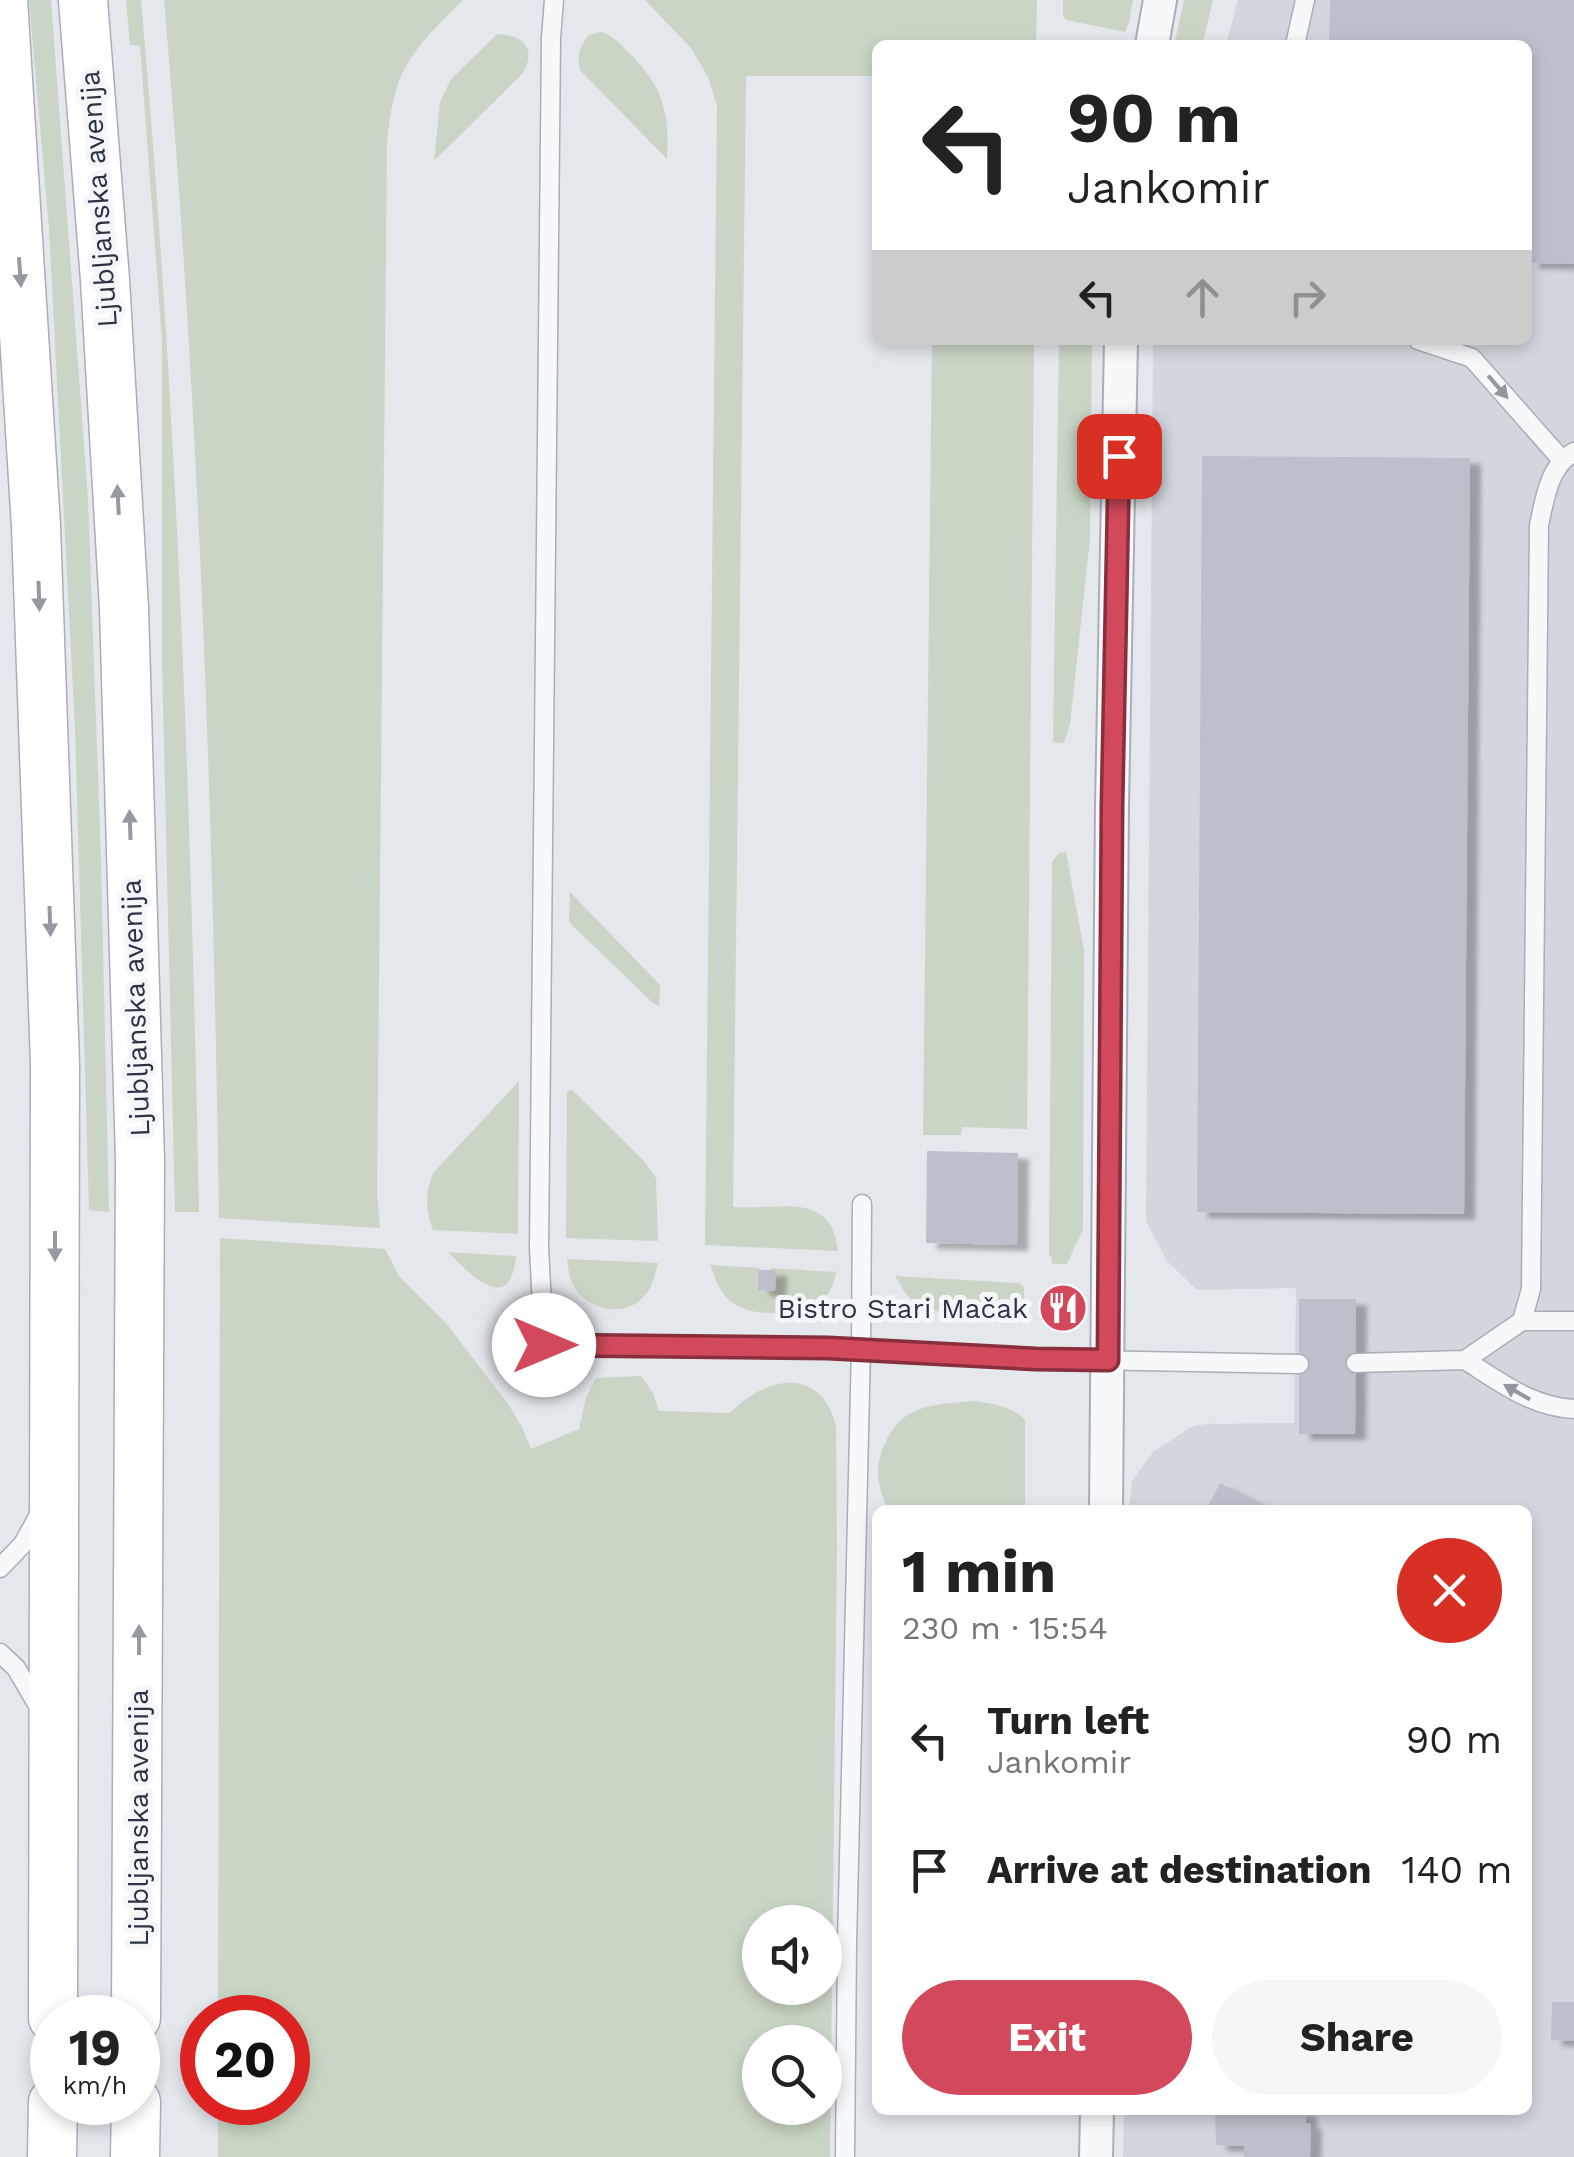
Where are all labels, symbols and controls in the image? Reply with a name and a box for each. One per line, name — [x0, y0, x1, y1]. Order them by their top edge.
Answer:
street label: Ljubljanska avenija — [73, 69, 124, 329]
text: 90 m — [1067, 77, 1241, 159]
icon: left — [902, 80, 1032, 210]
text: Jankomir — [1067, 161, 1270, 214]
one-way arrow — [12, 256, 28, 288]
icon: left — [1070, 270, 1125, 325]
icon: ahead — [1175, 270, 1230, 325]
icon: right — [1280, 270, 1335, 325]
one-way arrow — [1486, 374, 1508, 399]
pin — [1077, 414, 1162, 499]
icon: arrive — [1092, 429, 1147, 484]
one-way arrow — [110, 484, 126, 516]
one-way arrow — [31, 581, 47, 613]
one-way arrow — [121, 809, 137, 841]
street label: Ljubljanska avenija — [115, 879, 156, 1137]
one-way arrow — [43, 906, 59, 938]
one-way arrow — [47, 1231, 63, 1263]
restaurant icon: Bistro Stari Mačak — [1037, 1282, 1089, 1334]
place label: Bistro Stari Mačak — [778, 1292, 1028, 1325]
position arrow — [492, 1293, 596, 1397]
one-way arrow — [1503, 1384, 1531, 1401]
text: 1 min — [902, 1536, 1056, 1607]
button: close — [1397, 1538, 1502, 1643]
text: 230 m · 15:54 — [902, 1609, 1108, 1647]
one-way arrow — [131, 1624, 147, 1656]
street label: Ljubljanska avenija — [122, 1689, 155, 1947]
text: Turn left — [987, 1699, 1149, 1743]
icon: left — [902, 1713, 957, 1768]
text: 90 m — [1406, 1718, 1502, 1762]
text: Jankomir — [987, 1743, 1131, 1781]
icon: arrive — [902, 1843, 957, 1898]
text: Arrive at destination — [987, 1848, 1372, 1892]
text: 140 m — [1402, 1848, 1512, 1892]
map controls — [742, 1905, 842, 2125]
button: sound — [742, 1905, 842, 2005]
button: Exit — [902, 1980, 1192, 2095]
button: Share — [1212, 1980, 1502, 2095]
speed limit sign: 20 — [180, 1995, 310, 2125]
text: 19 — [69, 2018, 121, 2077]
button: search — [742, 2025, 842, 2125]
text: km/h — [63, 2071, 127, 2100]

